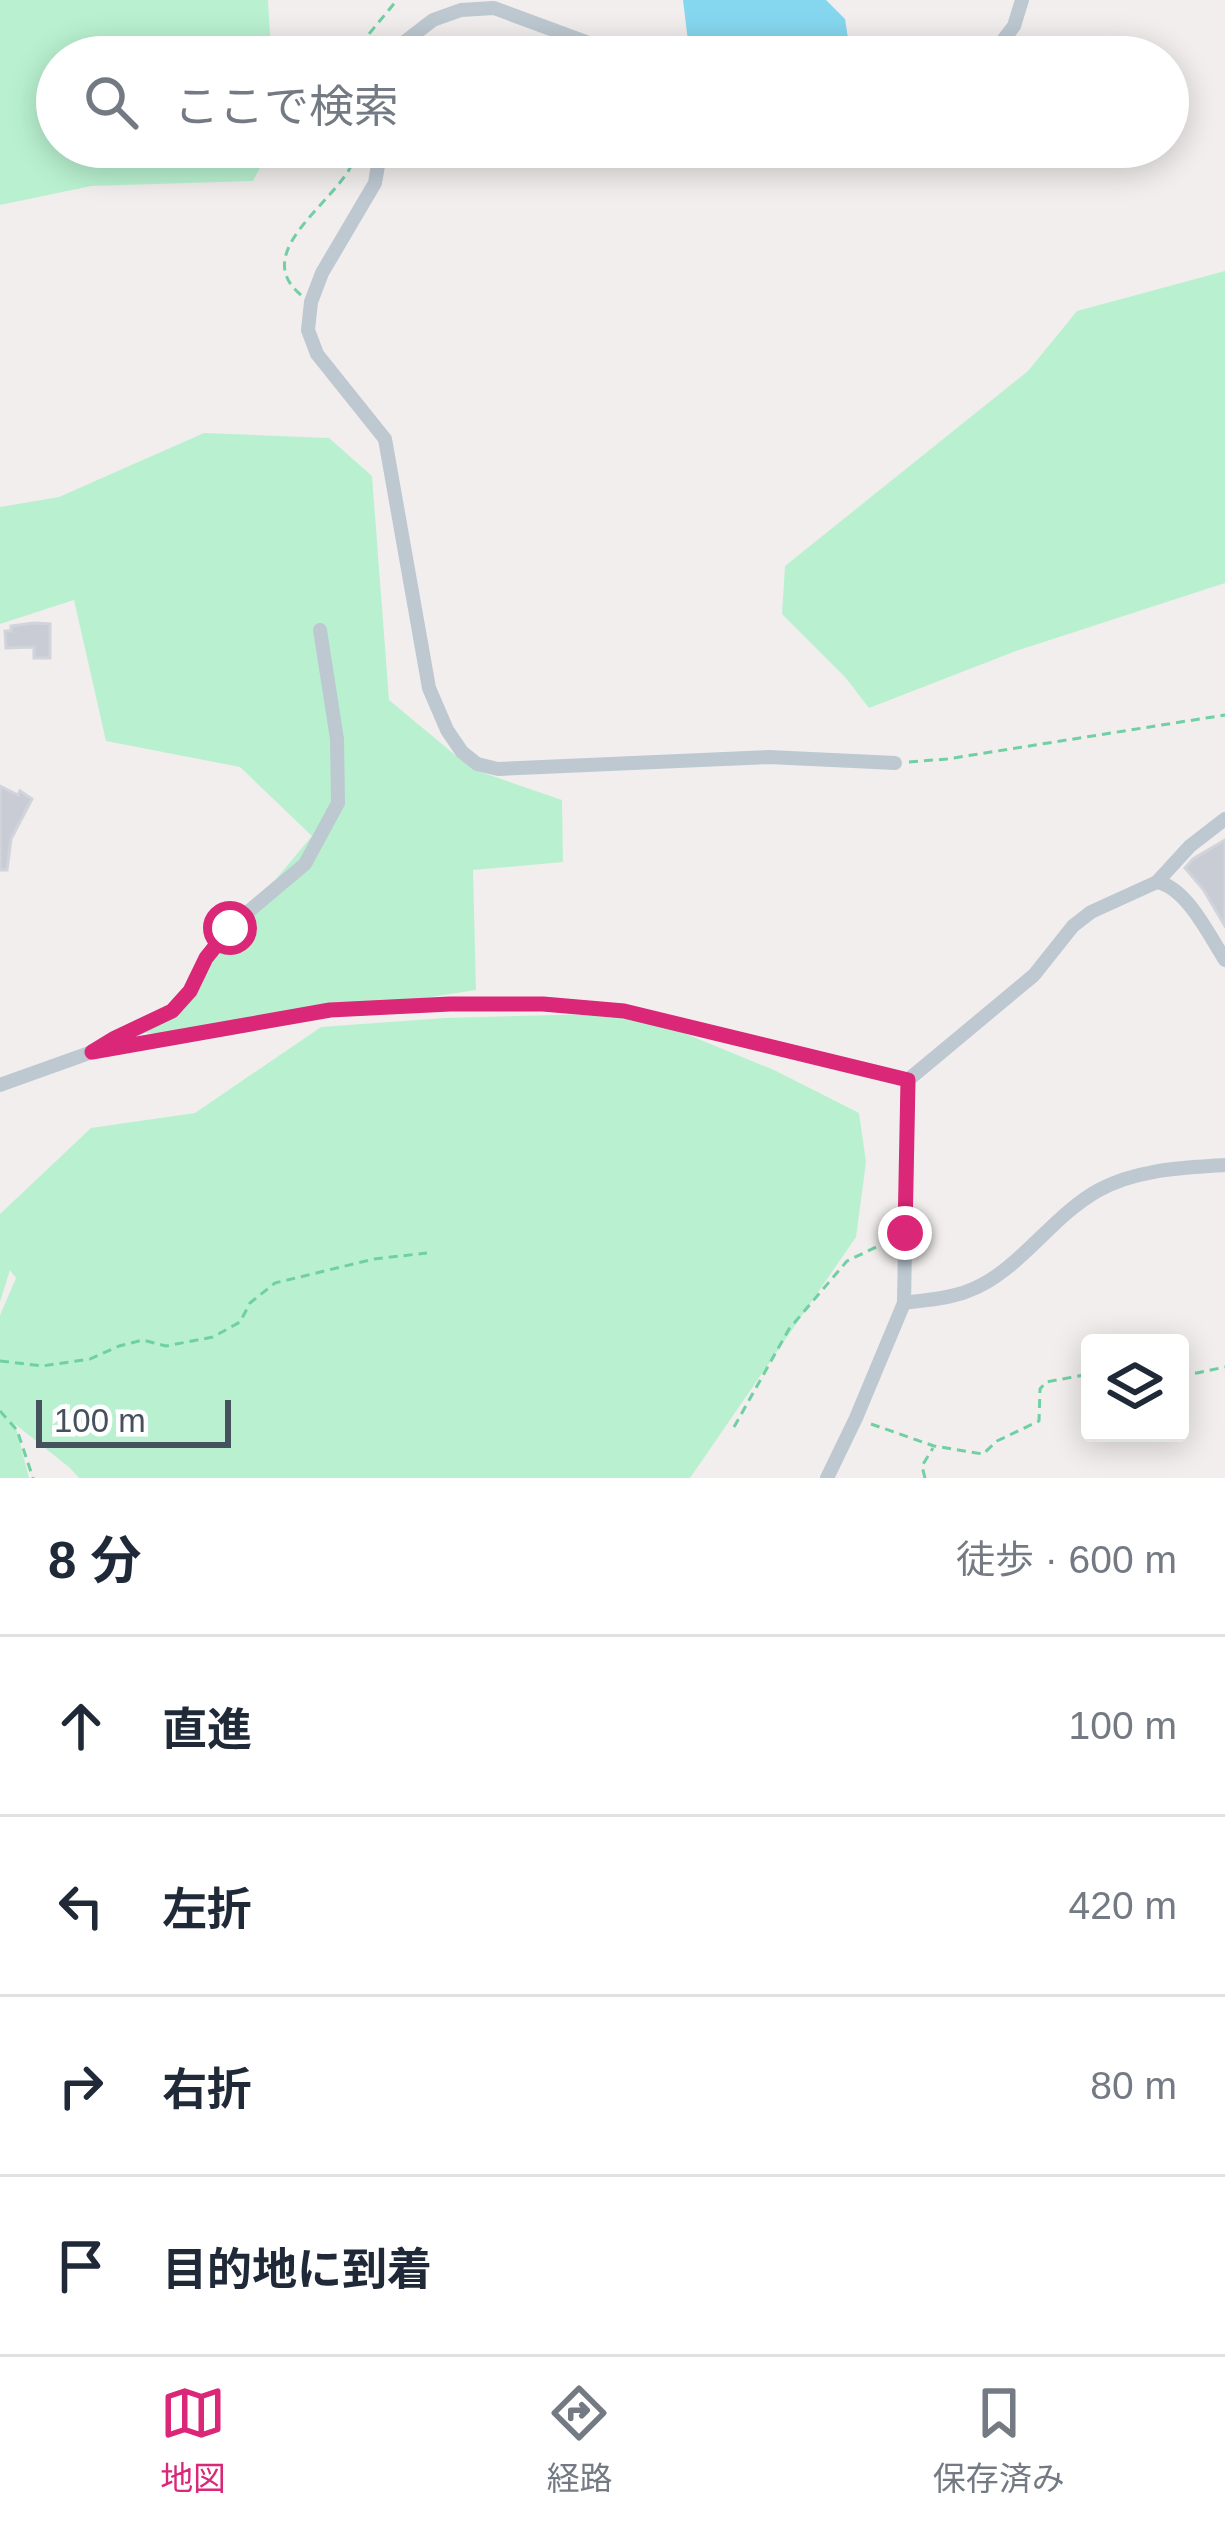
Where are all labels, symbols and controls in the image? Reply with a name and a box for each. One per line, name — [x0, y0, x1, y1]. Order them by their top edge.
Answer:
search box — [36, 36, 1189, 168]
icon: search — [78, 69, 144, 135]
text: ここで検索 — [174, 81, 399, 132]
route start — [203, 901, 257, 955]
route end — [878, 1206, 932, 1260]
map controls — [1081, 1334, 1189, 1442]
button: layers — [1081, 1334, 1189, 1442]
scale bar — [36, 1394, 231, 1447]
text: 100 m — [54, 1402, 146, 1439]
text: 8 分 — [48, 1532, 142, 1589]
text: 徒歩 · 600 m — [956, 1538, 1177, 1581]
icon: ahead — [48, 1693, 114, 1759]
text: 直進 — [162, 1704, 252, 1755]
text: 100 m — [1069, 1704, 1177, 1747]
icon: left — [48, 1873, 114, 1939]
text: 左折 — [162, 1884, 252, 1935]
text: 420 m — [1069, 1884, 1177, 1927]
icon: right — [48, 2053, 114, 2119]
text: 右折 — [162, 2064, 252, 2115]
text: 80 m — [1090, 2064, 1177, 2107]
icon: arrive — [48, 2233, 114, 2299]
text: 目的地に到着 — [162, 2244, 432, 2295]
tab: 地図 — [160, 2380, 226, 2500]
tab: 経路 — [546, 2380, 612, 2500]
tab: 保存済み — [933, 2380, 1065, 2500]

